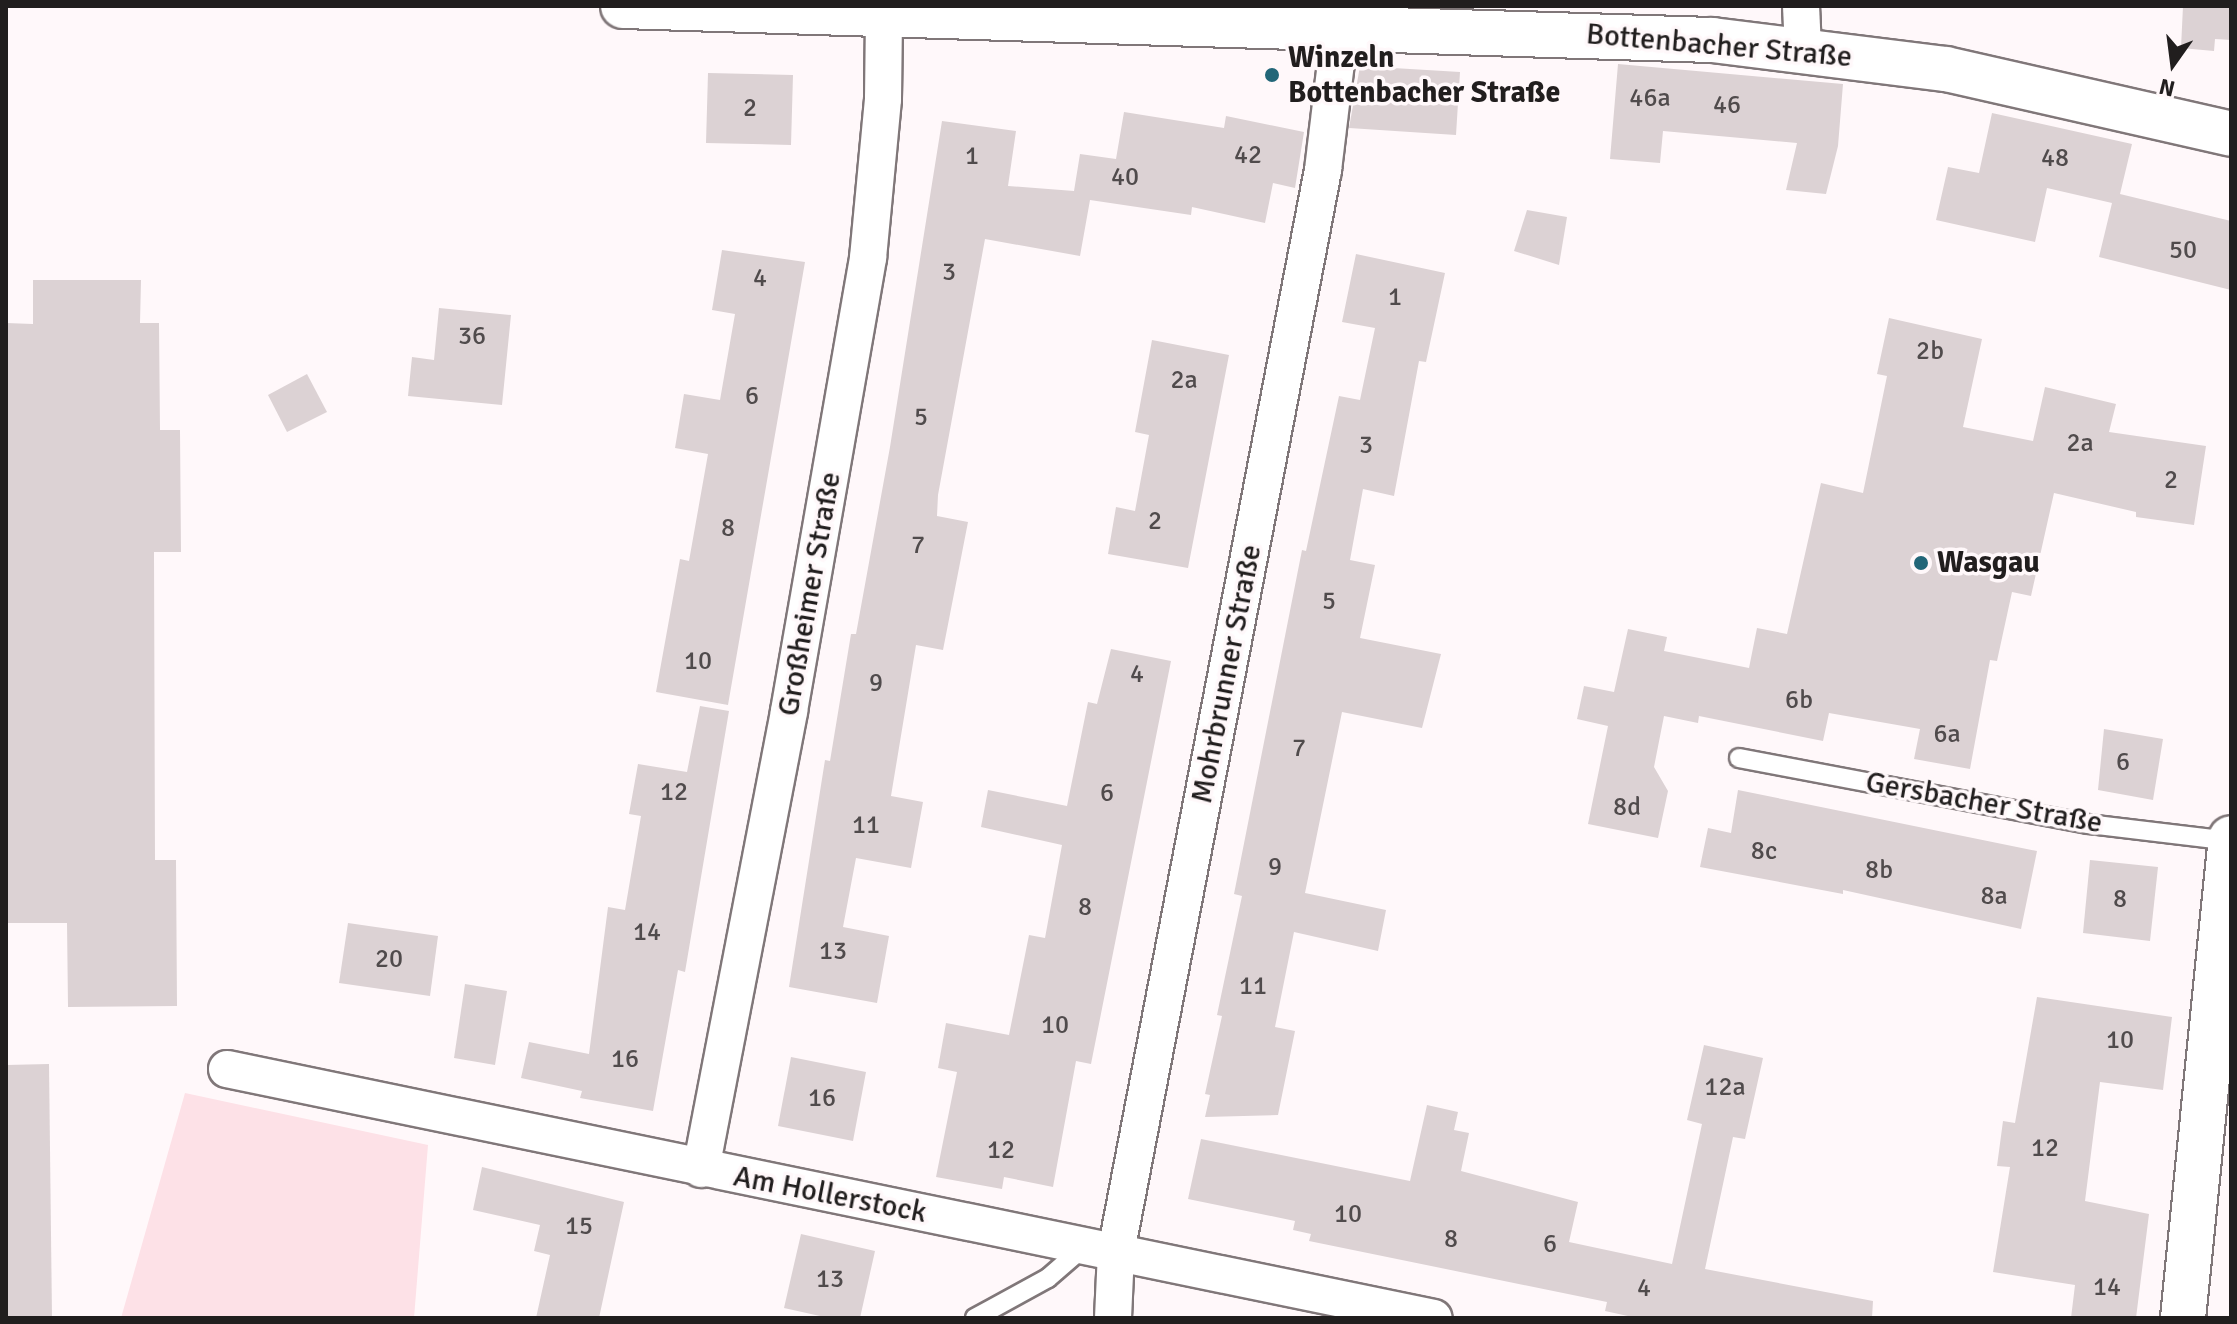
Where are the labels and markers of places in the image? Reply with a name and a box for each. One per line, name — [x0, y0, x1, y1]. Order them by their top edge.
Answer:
place label: Winzeln Bottenbacher Straße — [1288, 40, 1560, 110]
marker: Winzeln Bottenbacher Straße — [1263, 66, 1281, 84]
place label: Wasgau — [1937, 545, 2040, 581]
marker: Wasgau — [1912, 554, 1930, 572]

